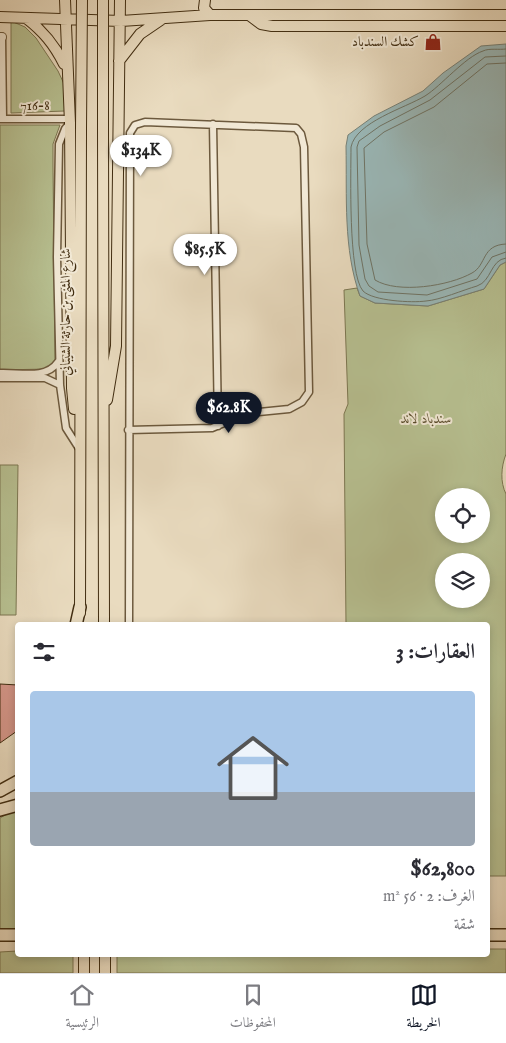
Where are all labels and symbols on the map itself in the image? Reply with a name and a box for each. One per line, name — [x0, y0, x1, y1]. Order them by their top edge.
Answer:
shop icon: كشك السندباد — [423, 32, 443, 52]
place label: كشك السندباد — [352, 33, 419, 51]
street label: 716-8 — [20, 97, 50, 115]
pin: $134K — [106, 134, 176, 177]
pin: $85.5K — [164, 234, 246, 276]
street label: شارع المثنى بن حارثة الشيباني — [57, 248, 77, 376]
pin: $62.8K — [188, 392, 270, 434]
park label: سندباد لاند — [400, 410, 452, 428]

